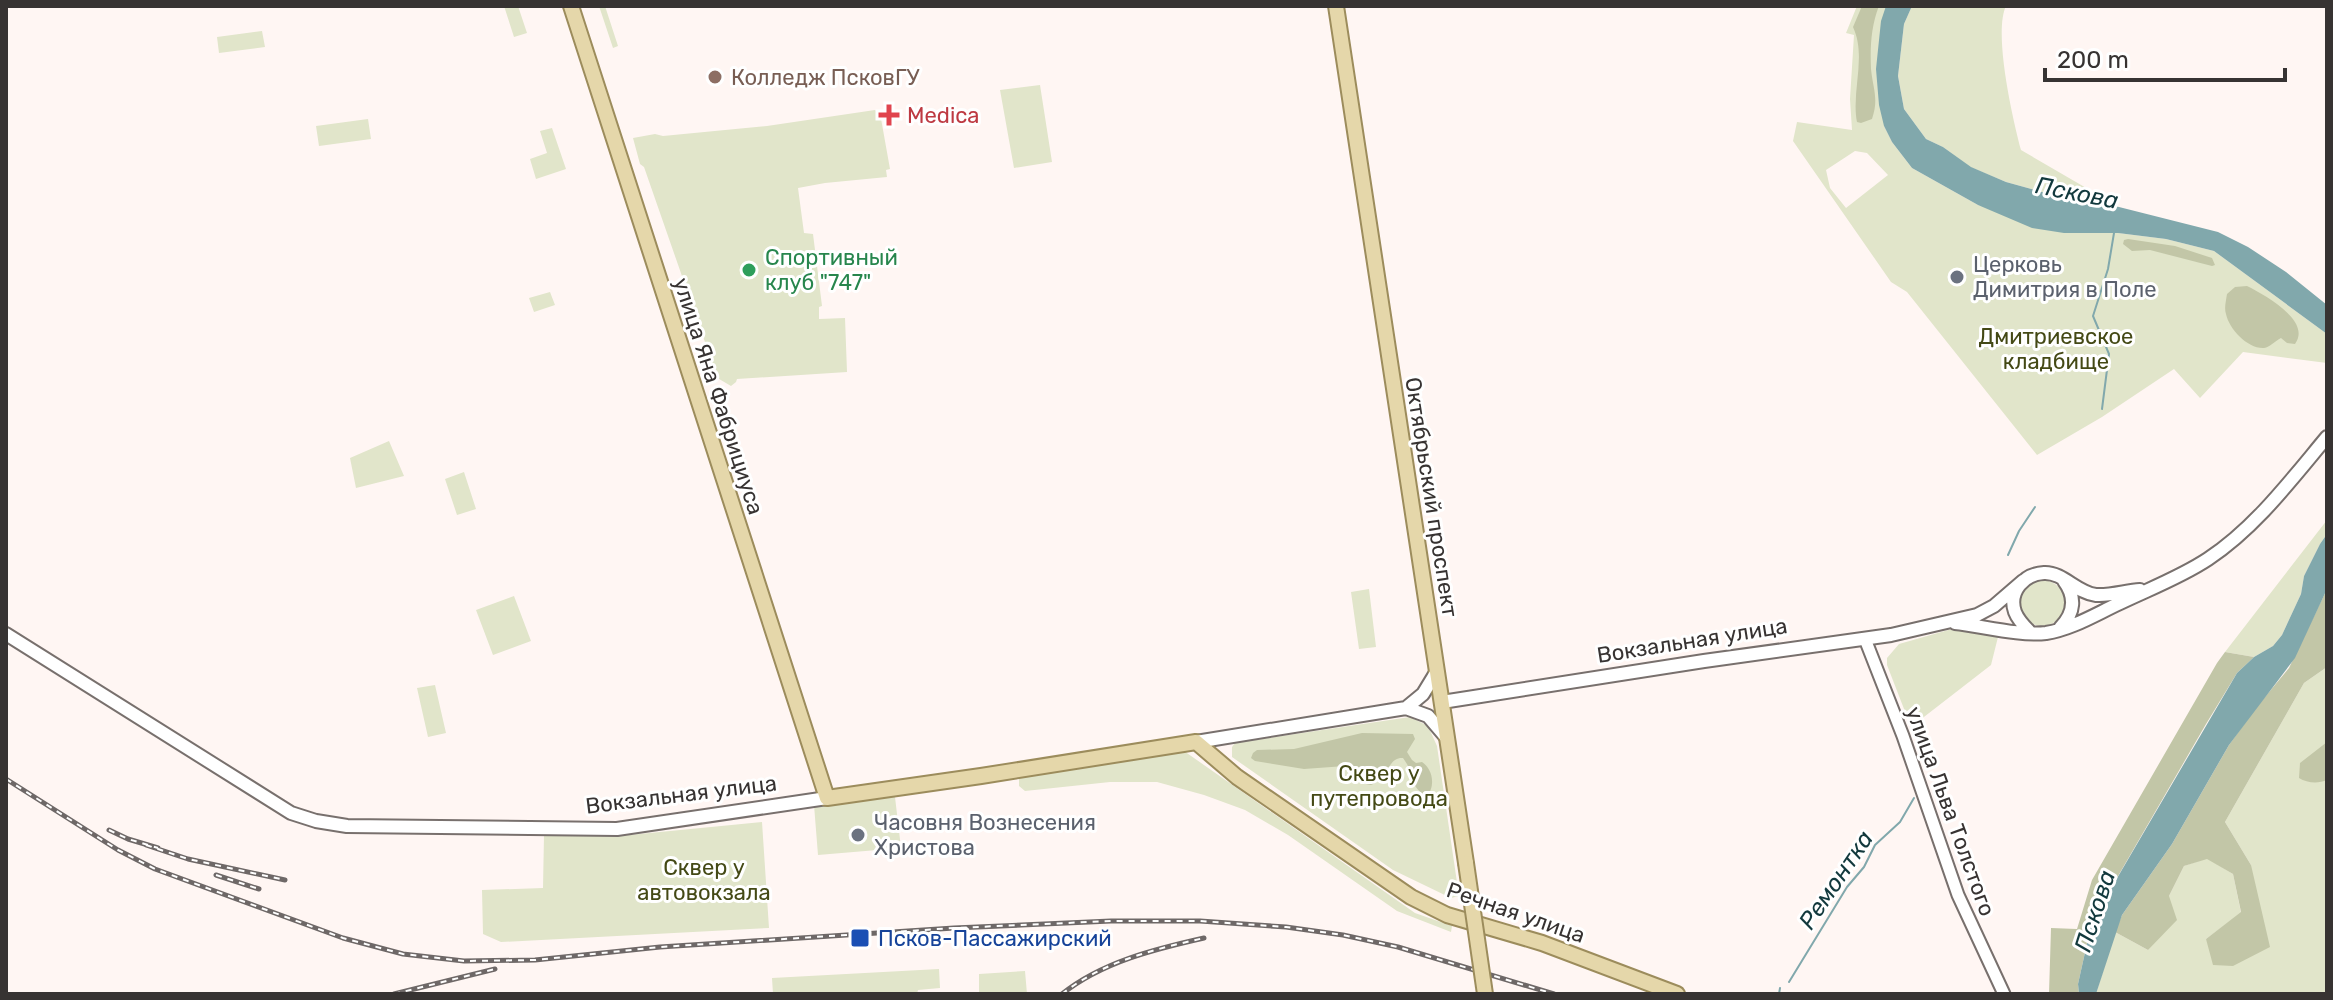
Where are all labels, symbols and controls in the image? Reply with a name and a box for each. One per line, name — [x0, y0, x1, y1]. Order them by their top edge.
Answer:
scale bar — [2045, 32, 2285, 82]
text: 200 m — [2057, 46, 2129, 74]
place label: Колледж ПсковГУ — [731, 64, 919, 91]
marker: Колледж ПсковГУ — [706, 68, 724, 86]
place label: Medica — [907, 102, 980, 129]
marker: Medica — [878, 104, 900, 126]
water label: Пскова — [2033, 171, 2121, 215]
place label: Спортивный клуб "747" — [765, 244, 898, 296]
place label: Церковь Димитрия в Поле — [1973, 251, 2156, 303]
marker: Спортивный клуб "747" — [740, 261, 758, 279]
marker: Церковь Димитрия в Поле — [1948, 268, 1966, 286]
street label: улица Яна Фабрициуса — [667, 274, 770, 518]
park label: Дмитриевское кладбище — [1979, 323, 2133, 375]
street label: Октябрьский проспект — [1399, 375, 1464, 619]
street label: Вокзальная улица — [1595, 612, 1789, 669]
street label: улица Льва Толстого — [1900, 703, 2001, 920]
park label: Сквер у путепровода — [1310, 760, 1448, 812]
street label: Вокзальная улица — [584, 769, 778, 820]
place label: Часовня Вознесения Христова — [874, 809, 1096, 861]
marker: Часовня Вознесения Христова — [849, 826, 867, 844]
water label: Ремонтка — [1793, 826, 1879, 934]
park label: Сквер у автовокзала — [637, 854, 771, 906]
water label: Пскова — [2069, 867, 2121, 955]
street label: Речная улица — [1443, 876, 1589, 949]
place label: Псков-Пассажирский — [878, 925, 1112, 952]
marker: Псков-Пассажирский — [849, 927, 871, 949]

